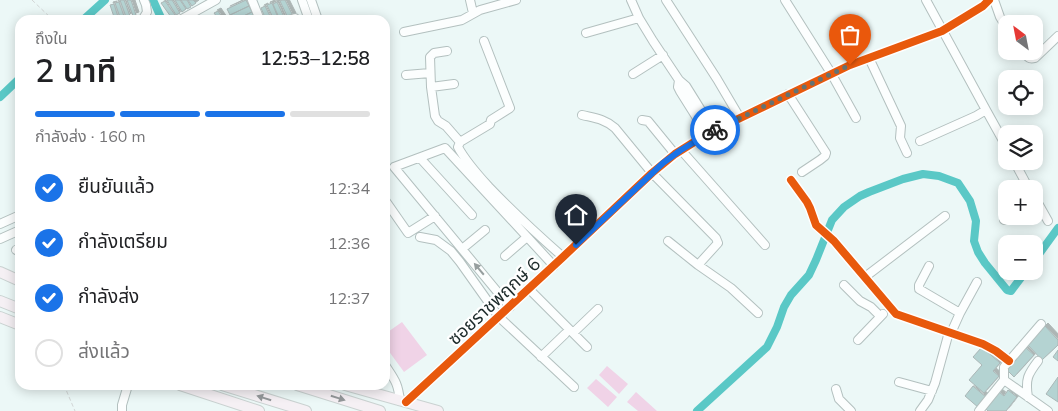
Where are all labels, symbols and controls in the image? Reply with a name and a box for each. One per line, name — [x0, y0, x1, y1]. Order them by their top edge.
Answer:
pin — [829, 14, 871, 65]
north arrow — [998, 15, 1042, 60]
map controls — [998, 15, 1043, 280]
icon: bag — [836, 21, 864, 49]
text: ถึงใน — [35, 28, 68, 48]
text: 12:53–12:58 — [260, 46, 370, 70]
text: 2 นาที — [35, 50, 117, 90]
button: locate — [998, 70, 1043, 115]
courier — [690, 105, 740, 155]
icon: bike — [701, 116, 729, 144]
button: layers — [998, 125, 1043, 170]
text: กำลังส่ง · 160 m — [35, 126, 146, 146]
icon: check — [35, 174, 63, 202]
text: ยืนยันแล้ว — [78, 174, 155, 198]
text: 12:34 — [328, 178, 370, 198]
button: + — [998, 180, 1043, 225]
pin — [555, 194, 597, 245]
icon: home — [562, 201, 590, 229]
icon: check — [35, 229, 63, 257]
text: กำลังเตรียม — [78, 229, 168, 253]
text: 12:36 — [328, 233, 370, 253]
button: − — [998, 235, 1043, 280]
street label: ซอยราชพฤกษ์ 6 — [443, 252, 545, 350]
one-way arrow — [473, 264, 485, 276]
icon: check — [35, 284, 63, 312]
text: กำลังส่ง — [78, 284, 139, 308]
text: 12:37 — [328, 288, 370, 308]
text: ส่งแล้ว — [78, 339, 130, 363]
one-way arrow — [256, 394, 271, 402]
one-way arrow — [331, 395, 346, 403]

